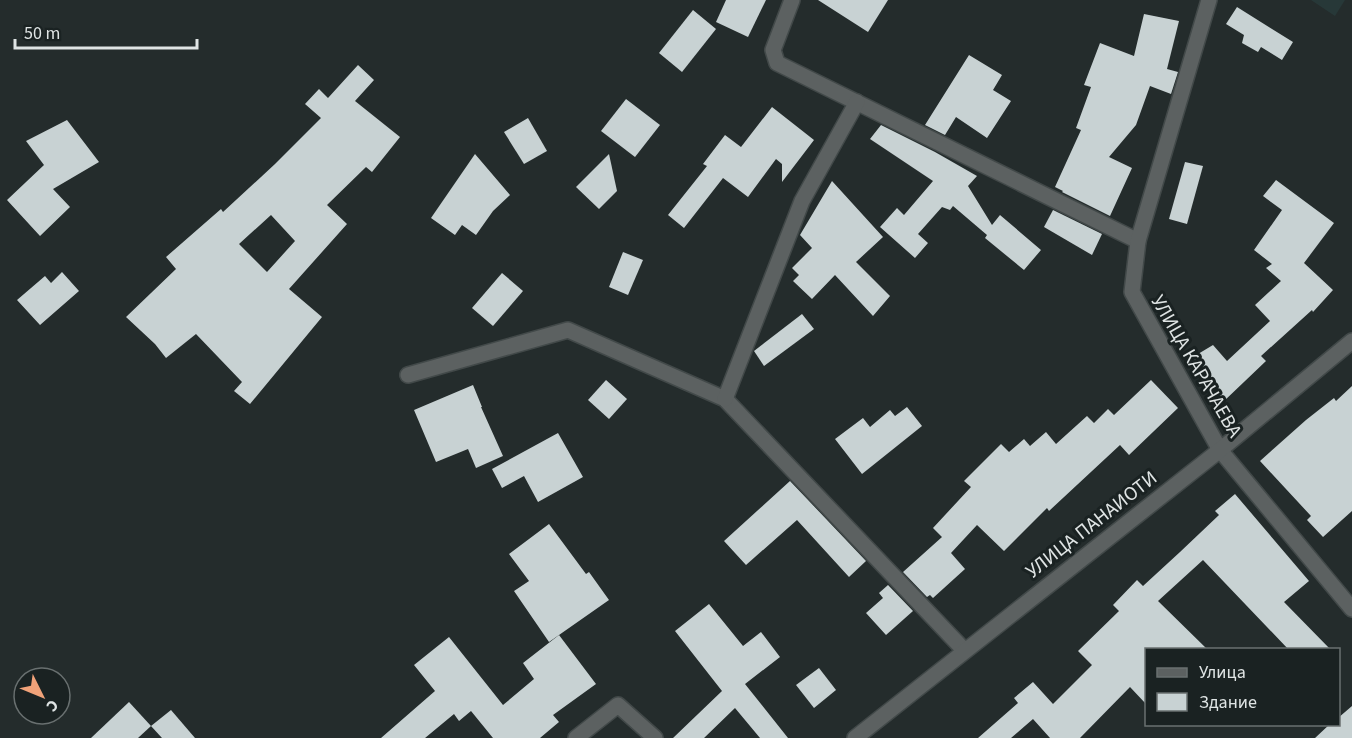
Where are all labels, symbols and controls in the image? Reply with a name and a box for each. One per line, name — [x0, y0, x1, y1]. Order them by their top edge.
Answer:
scale bar — [15, 12, 196, 50]
text: 50 m — [24, 21, 60, 46]
street label: УЛИЦА КАРАЧАЕВА — [1144, 290, 1248, 443]
street label: УЛИЦА ПАНАИОТИ — [1020, 464, 1163, 585]
legend — [1145, 648, 1340, 726]
text: Улица — [1199, 660, 1246, 685]
north arrow — [12, 666, 72, 726]
text: Здание — [1199, 690, 1257, 715]
text: С — [41, 695, 63, 716]

